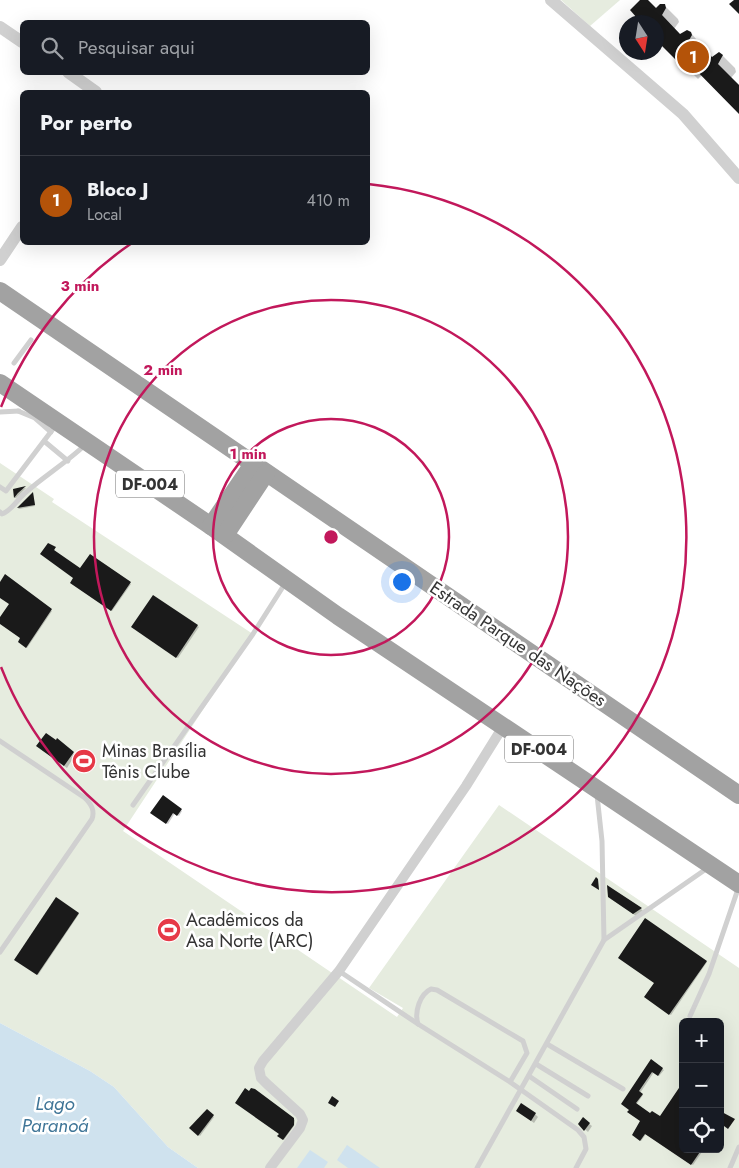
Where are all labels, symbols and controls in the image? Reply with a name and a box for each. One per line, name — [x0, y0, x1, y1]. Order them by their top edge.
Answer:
north arrow — [619, 15, 664, 60]
search box — [20, 20, 370, 75]
icon: search — [38, 34, 66, 62]
text: Pesquisar aqui — [78, 34, 195, 61]
pin: 1 — [677, 38, 709, 76]
text: Por perto — [40, 108, 132, 138]
text: Bloco J — [87, 176, 149, 203]
text: 1 — [52, 189, 60, 212]
text: 410 m — [307, 189, 350, 212]
text: Local — [87, 203, 122, 226]
text: 3 min — [61, 275, 99, 297]
text: 2 min — [143, 359, 183, 381]
text: 1 min — [229, 443, 267, 465]
road number: DF-004 — [116, 470, 184, 498]
centre of rings — [322, 528, 340, 546]
your location — [389, 569, 415, 595]
street label: Estrada Parque das Nações — [424, 575, 612, 713]
road number: DF-004 — [505, 736, 573, 762]
place label: Minas Brasília Tênis Clube — [102, 738, 206, 785]
sports icon: Minas Brasília Tênis Clube — [71, 748, 97, 774]
place label: Acadêmicos da Asa Norte (ARC) — [186, 907, 314, 954]
sports icon: Acadêmicos da Asa Norte (ARC) — [156, 917, 182, 943]
map controls — [679, 1018, 724, 1153]
button: + — [679, 1018, 724, 1063]
button: − — [679, 1063, 724, 1108]
water label: Lago Paranoá — [21, 1090, 89, 1139]
button: locate — [679, 1108, 724, 1153]

